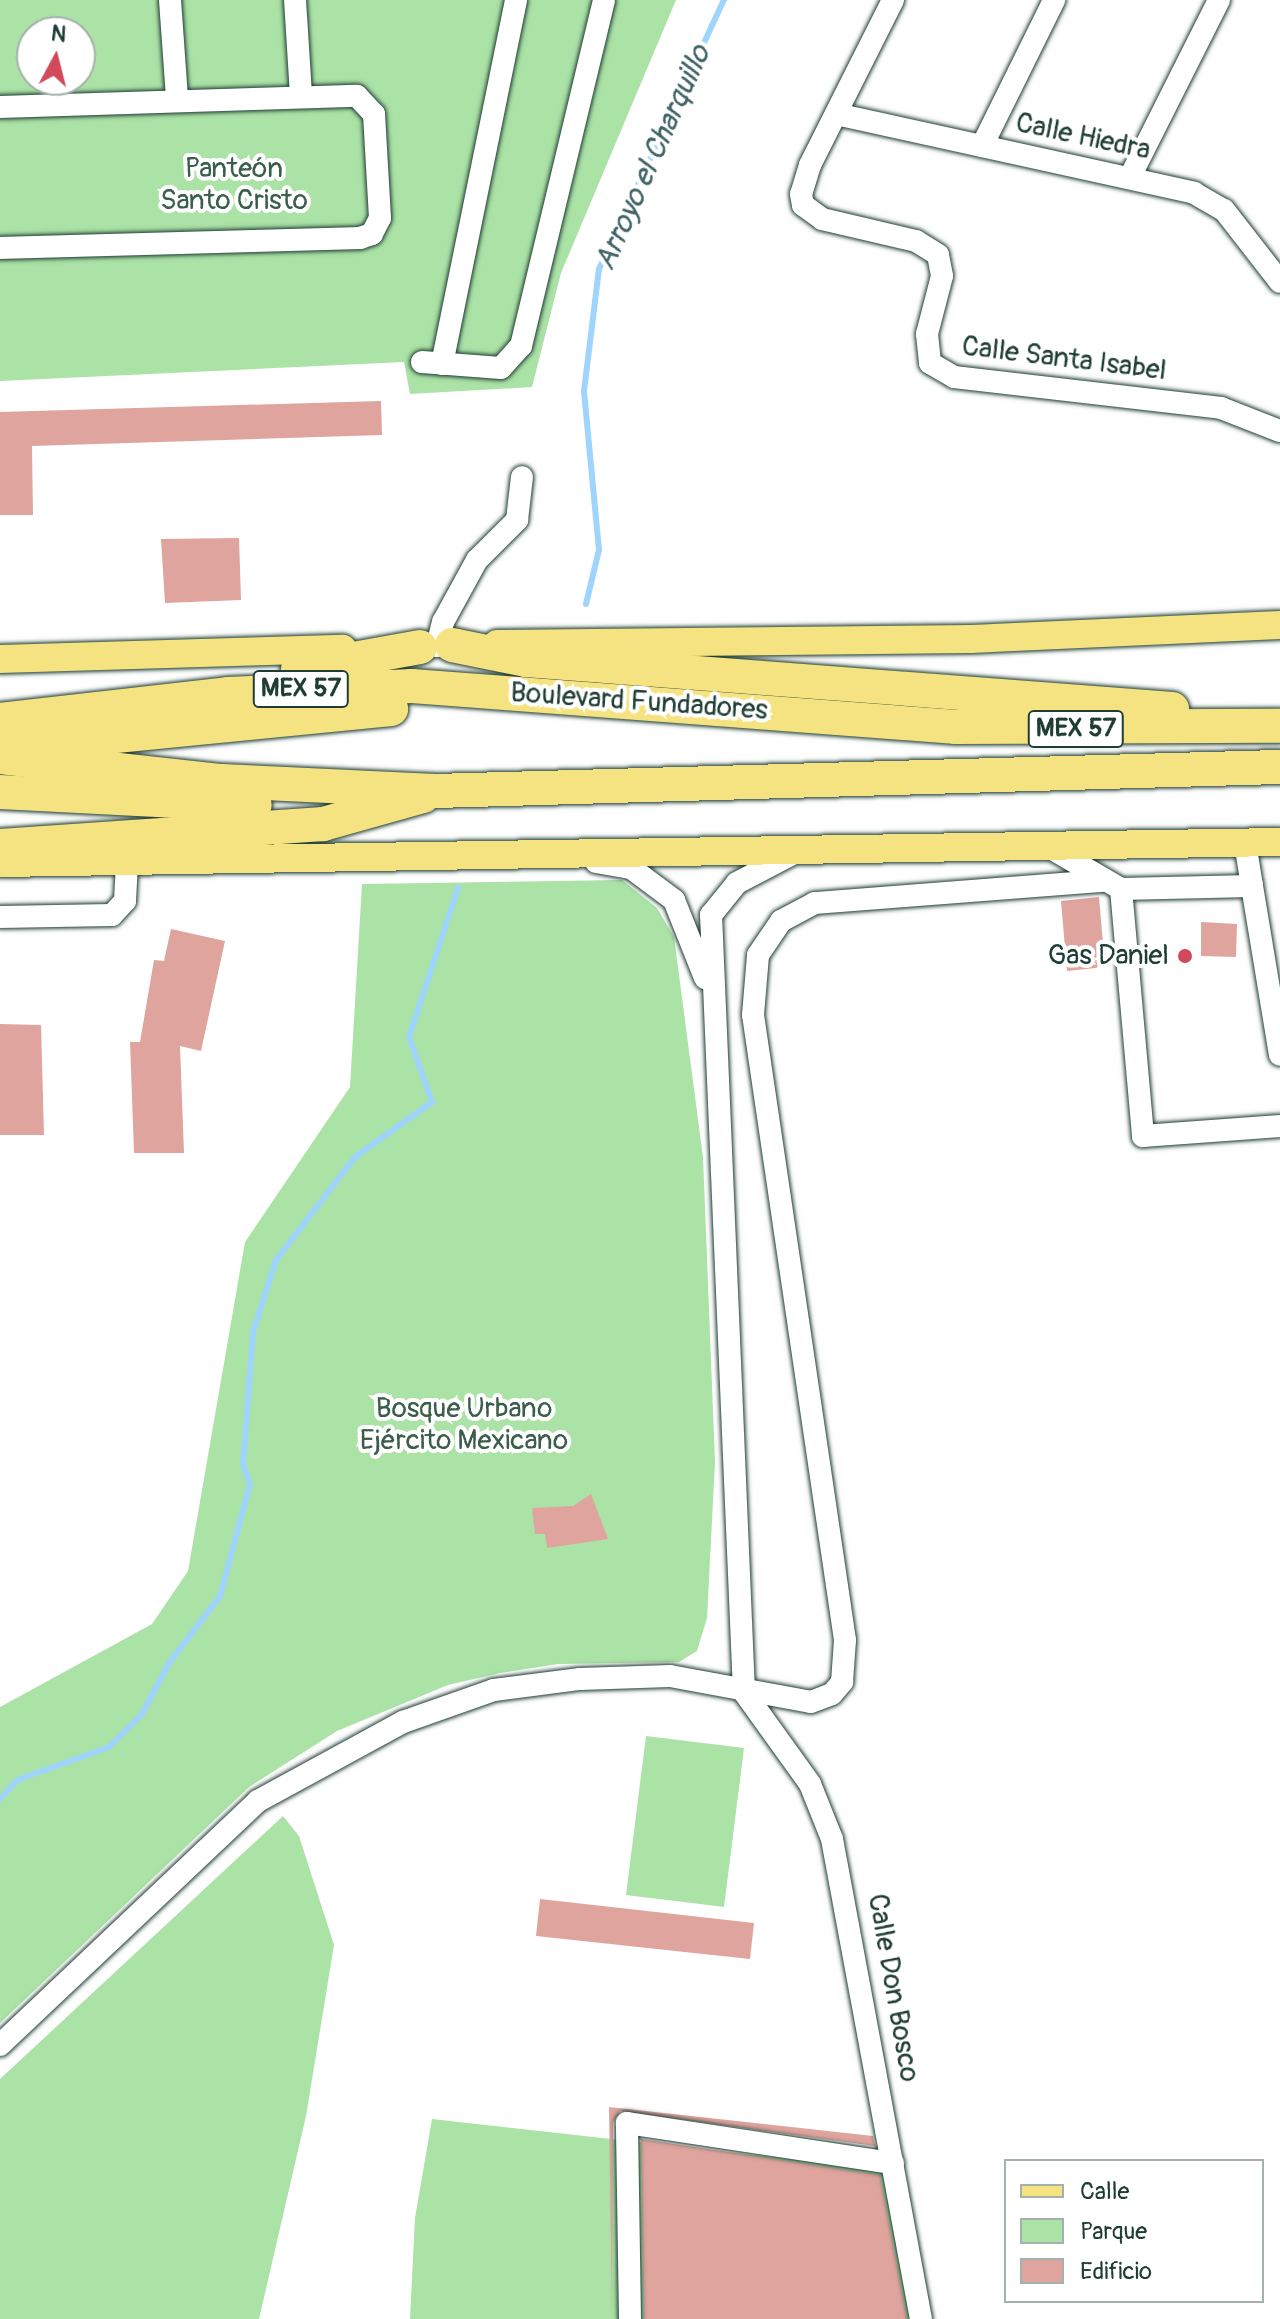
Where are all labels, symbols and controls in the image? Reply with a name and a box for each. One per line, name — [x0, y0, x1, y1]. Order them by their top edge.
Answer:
north arrow — [16, 16, 96, 96]
text: N — [50, 19, 68, 49]
water label: Arroyo el Charquillo — [587, 40, 719, 276]
street label: Calle Hiedra — [1013, 106, 1153, 168]
park label: Panteón Santo Cristo — [160, 152, 308, 218]
street label: Calle Santa Isabel — [960, 330, 1168, 388]
road number: MEX 57 — [251, 667, 351, 711]
street label: Boulevard Fundadores — [509, 676, 769, 728]
road number: MEX 57 — [1026, 707, 1126, 751]
place label: Gas Daniel — [1048, 939, 1169, 973]
marker: Gas Daniel — [1176, 947, 1194, 965]
park label: Bosque Urbano Ejército Mexicano — [360, 1392, 568, 1458]
street label: Calle Don Bosco — [860, 1891, 926, 2085]
legend — [1004, 2159, 1264, 2303]
text: Calle — [1080, 2177, 1129, 2206]
text: Parque — [1080, 2217, 1147, 2246]
text: Edificio — [1080, 2257, 1152, 2286]

